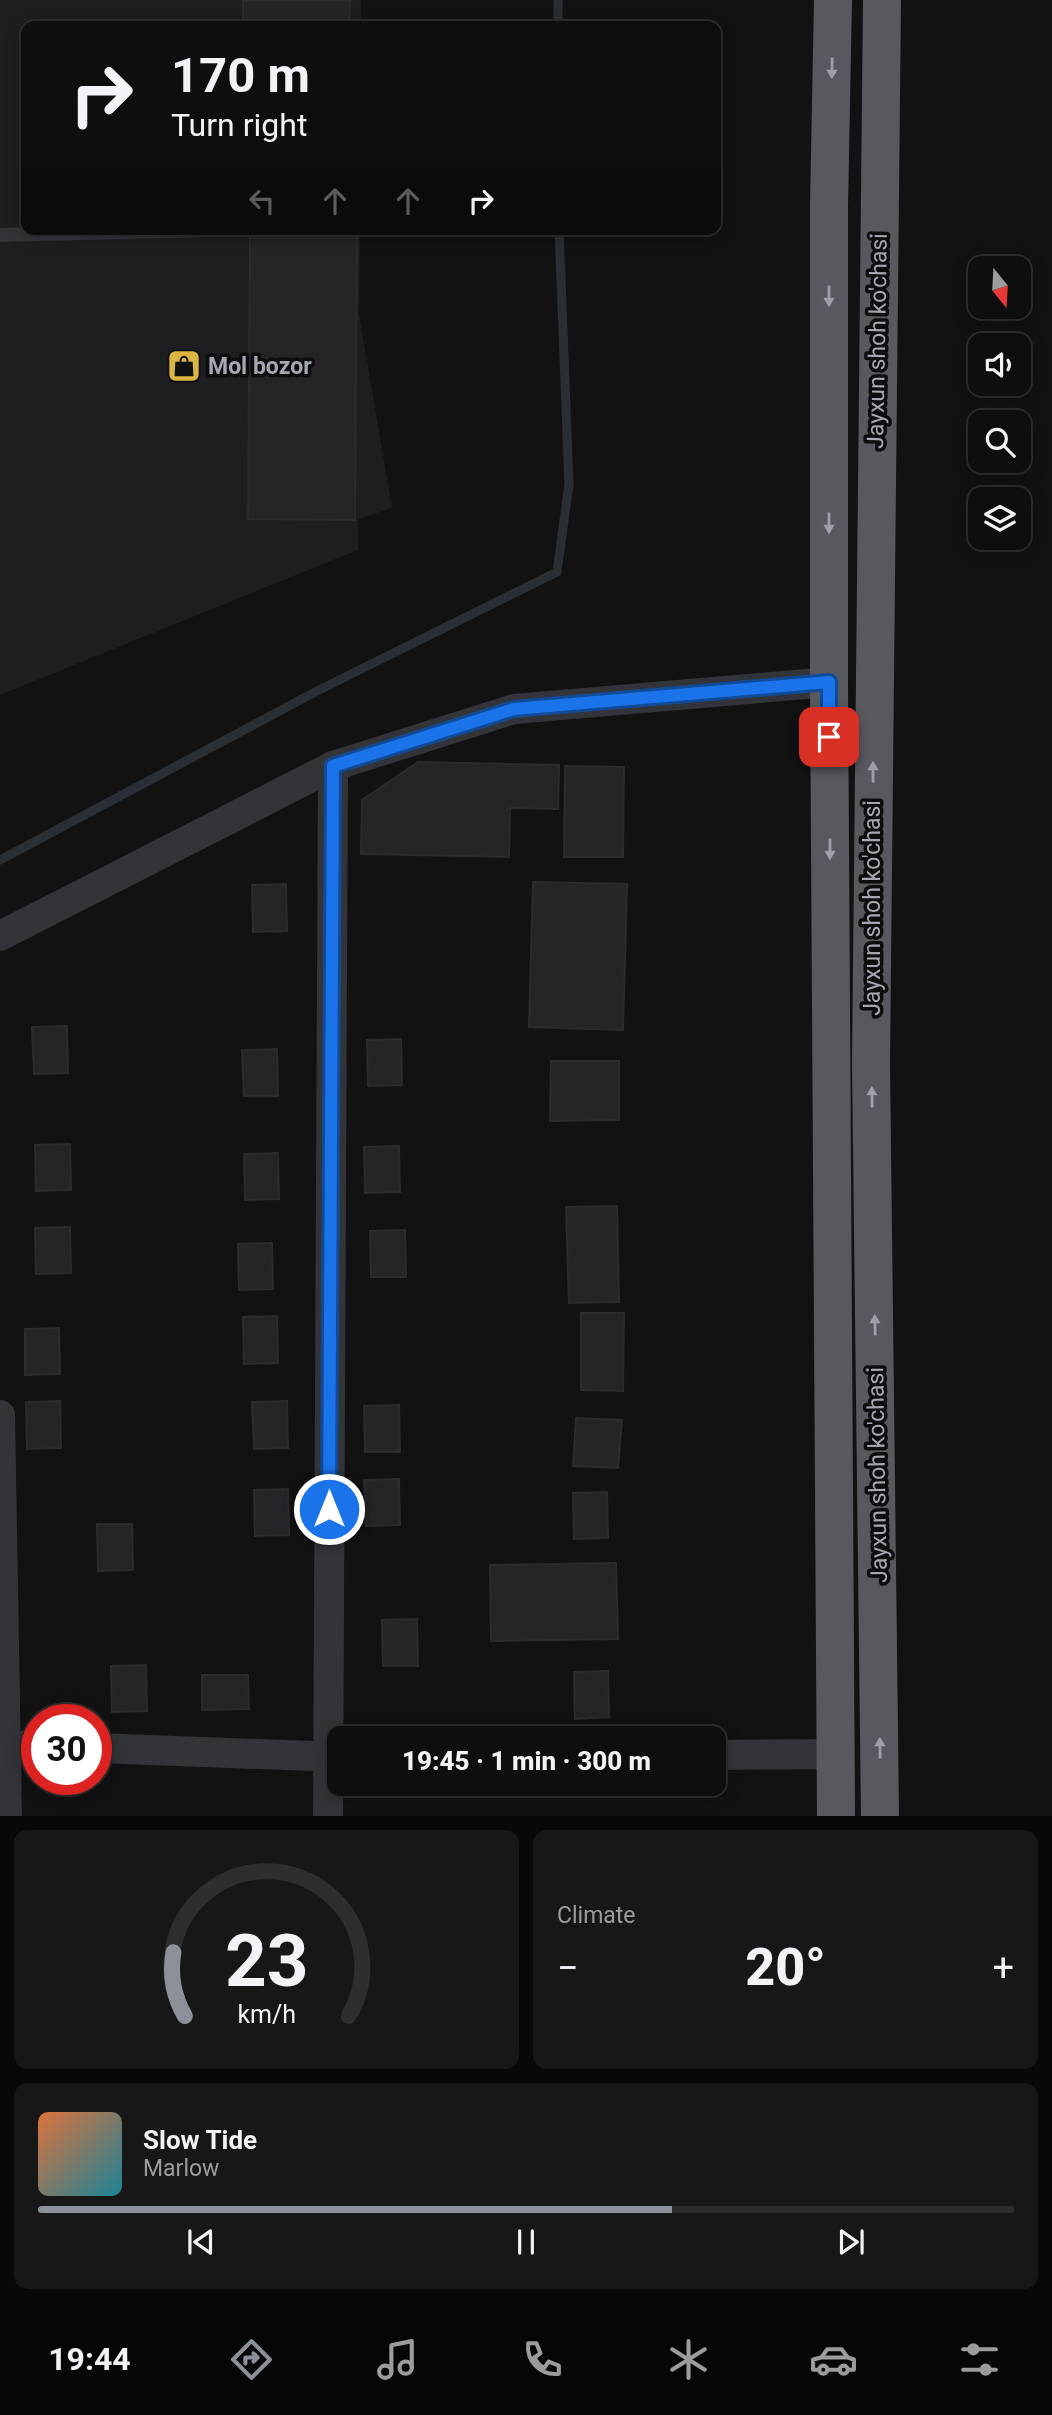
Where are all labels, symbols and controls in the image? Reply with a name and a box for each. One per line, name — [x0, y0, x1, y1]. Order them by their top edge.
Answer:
text: 170 m — [171, 47, 310, 104]
icon: right — [56, 49, 147, 140]
one-way arrow — [826, 57, 838, 79]
text: Turn right — [171, 106, 307, 144]
icon: left — [243, 182, 281, 220]
icon: ahead — [316, 182, 354, 220]
icon: ahead — [389, 182, 427, 220]
icon: right — [462, 182, 500, 220]
street label: Jayxun shoh ko'chasi — [862, 233, 893, 449]
north arrow — [968, 256, 1031, 318]
map controls — [968, 256, 1031, 550]
one-way arrow — [823, 285, 835, 307]
button: sound — [968, 333, 1031, 396]
shop icon: Mol bozor — [165, 347, 203, 385]
place label: Mol bozor — [208, 353, 312, 380]
button: search — [968, 410, 1031, 473]
button: layers — [968, 487, 1031, 550]
one-way arrow — [823, 512, 835, 534]
pin — [799, 707, 859, 767]
icon: arrive — [810, 718, 848, 756]
one-way arrow — [867, 761, 879, 783]
street label: Jayxun shoh ko'chasi — [859, 800, 886, 1016]
one-way arrow — [824, 838, 836, 860]
one-way arrow — [866, 1086, 877, 1108]
one-way arrow — [869, 1314, 880, 1336]
street label: Jayxun shoh ko'chasi — [862, 1367, 893, 1583]
position arrow — [292, 1472, 366, 1546]
speed limit sign: 30 — [21, 1704, 112, 1795]
one-way arrow — [874, 1737, 886, 1759]
text: 19:45 · 1 min · 300 m — [402, 1746, 651, 1776]
text: Climate — [557, 1902, 636, 1929]
text: 23 — [225, 1918, 308, 2004]
text: 20° — [745, 1937, 826, 1998]
text: − — [557, 1946, 579, 1990]
text: + — [992, 1946, 1014, 1990]
text: km/h — [237, 1999, 296, 2028]
text: Slow Tide — [143, 2125, 257, 2155]
text: Marlow — [143, 2155, 219, 2182]
icon: previous — [182, 2223, 220, 2261]
icon: pause — [507, 2223, 545, 2261]
icon: next — [832, 2223, 870, 2261]
icon: directions — [227, 2335, 276, 2384]
icon: music — [373, 2335, 422, 2384]
icon: phone — [518, 2335, 567, 2384]
icon: climate — [664, 2335, 713, 2384]
icon: car — [809, 2335, 858, 2384]
icon: filters — [955, 2335, 1004, 2384]
text: 19:44 — [48, 2340, 131, 2378]

